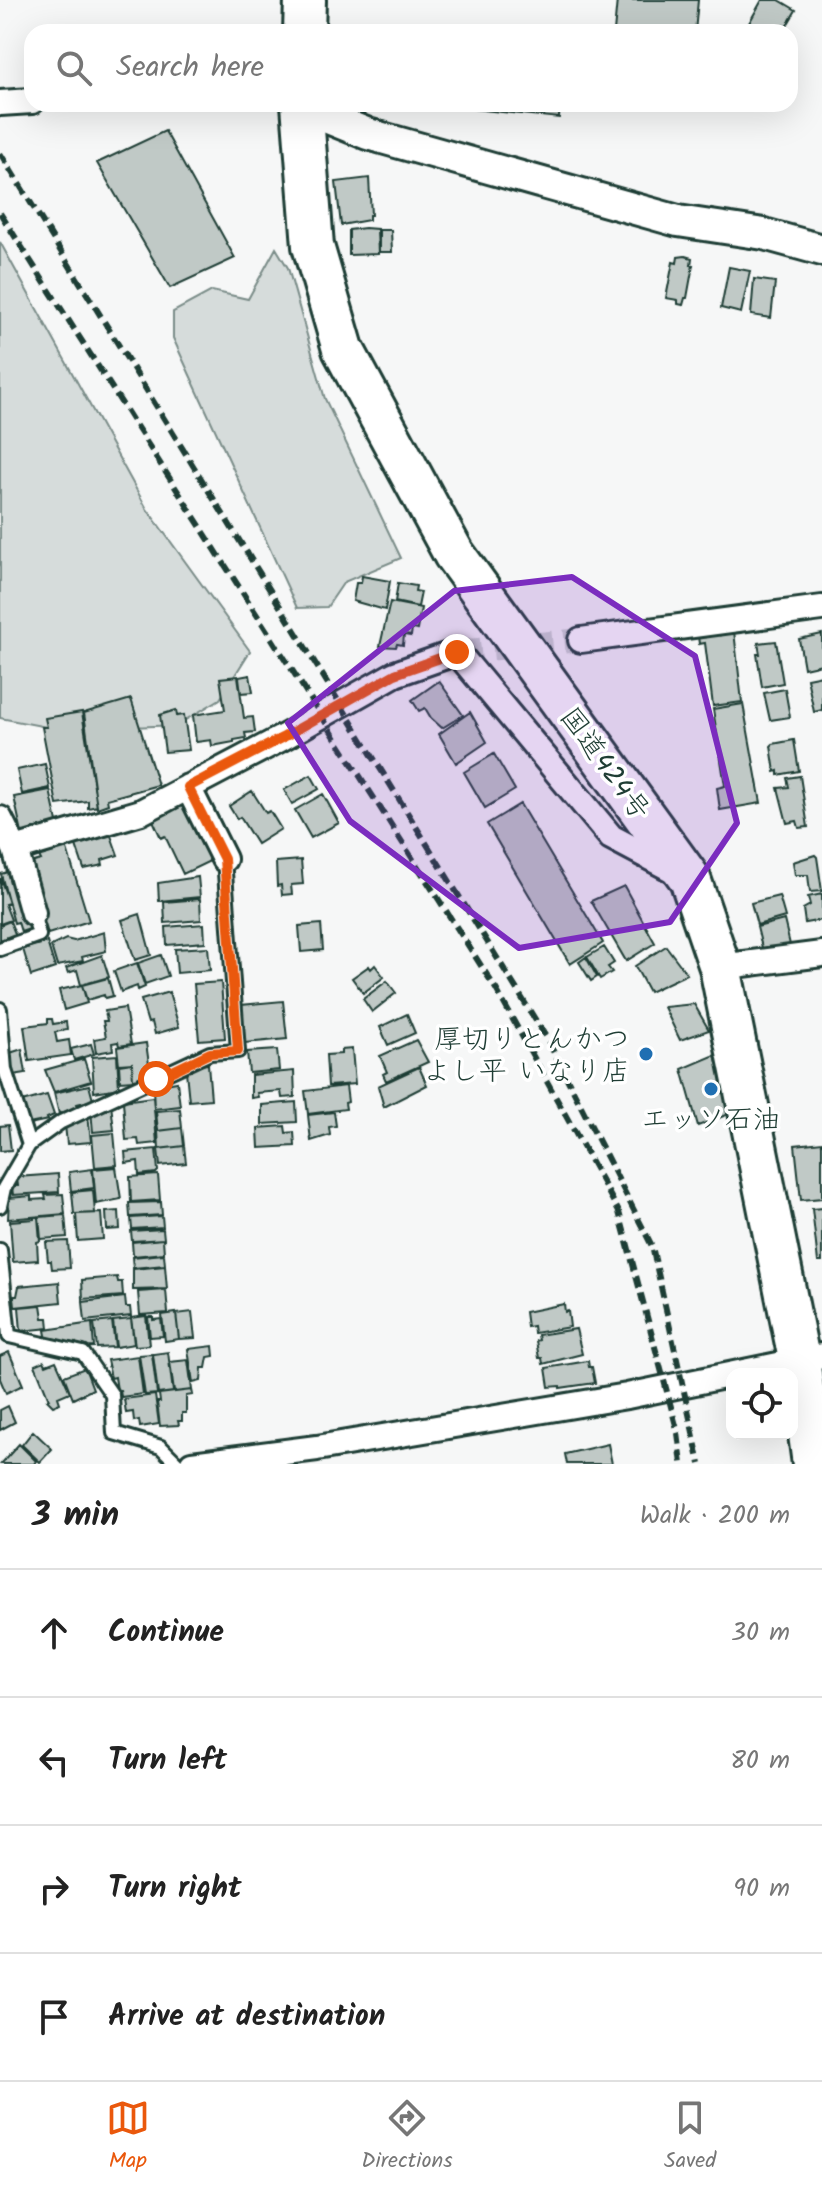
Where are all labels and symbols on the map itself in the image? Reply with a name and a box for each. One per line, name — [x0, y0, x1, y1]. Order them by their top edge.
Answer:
route end — [439, 634, 475, 670]
street label: 国道424号 — [547, 698, 661, 831]
place label: 厚切りとんかつ よし平 いなり店 — [423, 1018, 630, 1095]
marker: 厚切りとんかつ よし平 いなり店 — [637, 1045, 655, 1063]
route start — [138, 1061, 174, 1097]
marker: エッソ石油 — [702, 1080, 720, 1098]
place label: エッソ石油 — [641, 1098, 781, 1143]

